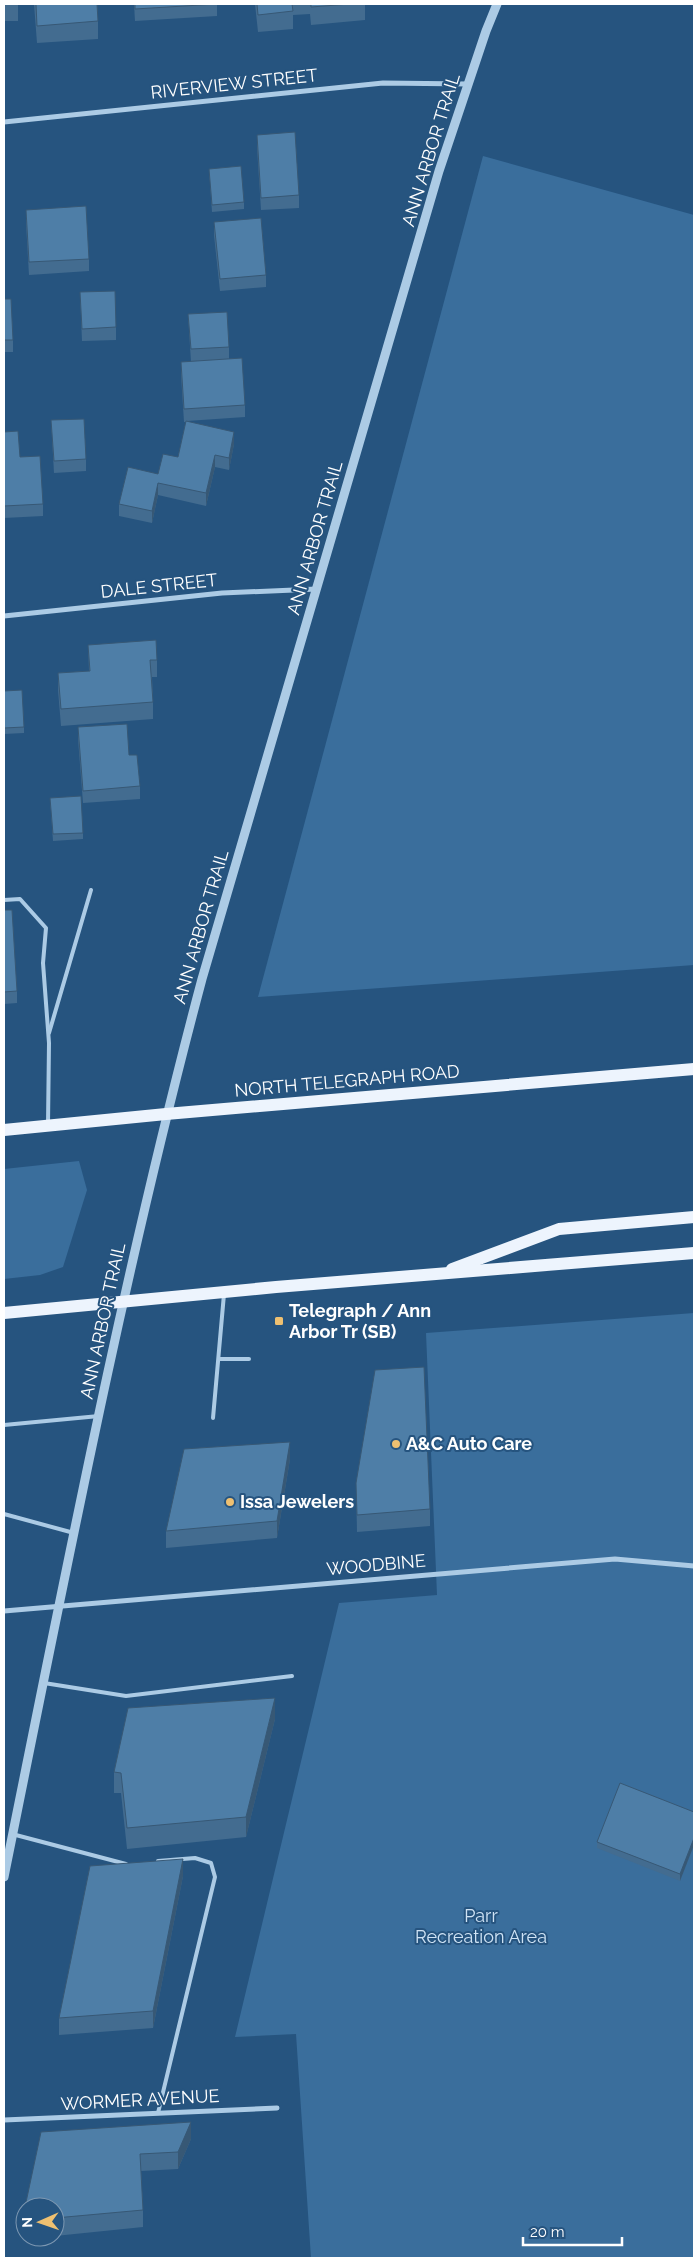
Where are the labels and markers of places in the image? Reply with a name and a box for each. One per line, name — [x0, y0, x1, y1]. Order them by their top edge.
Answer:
place label: Telegraph / Ann Arbor Tr (SB) — [289, 1300, 431, 1342]
marker: Telegraph / Ann Arbor Tr (SB) — [273, 1315, 285, 1327]
place label: A&C Auto Care — [406, 1433, 532, 1454]
marker: A&C Auto Care — [390, 1438, 402, 1450]
place label: Issa Jewelers — [240, 1491, 354, 1512]
marker: Issa Jewelers — [224, 1496, 236, 1508]

